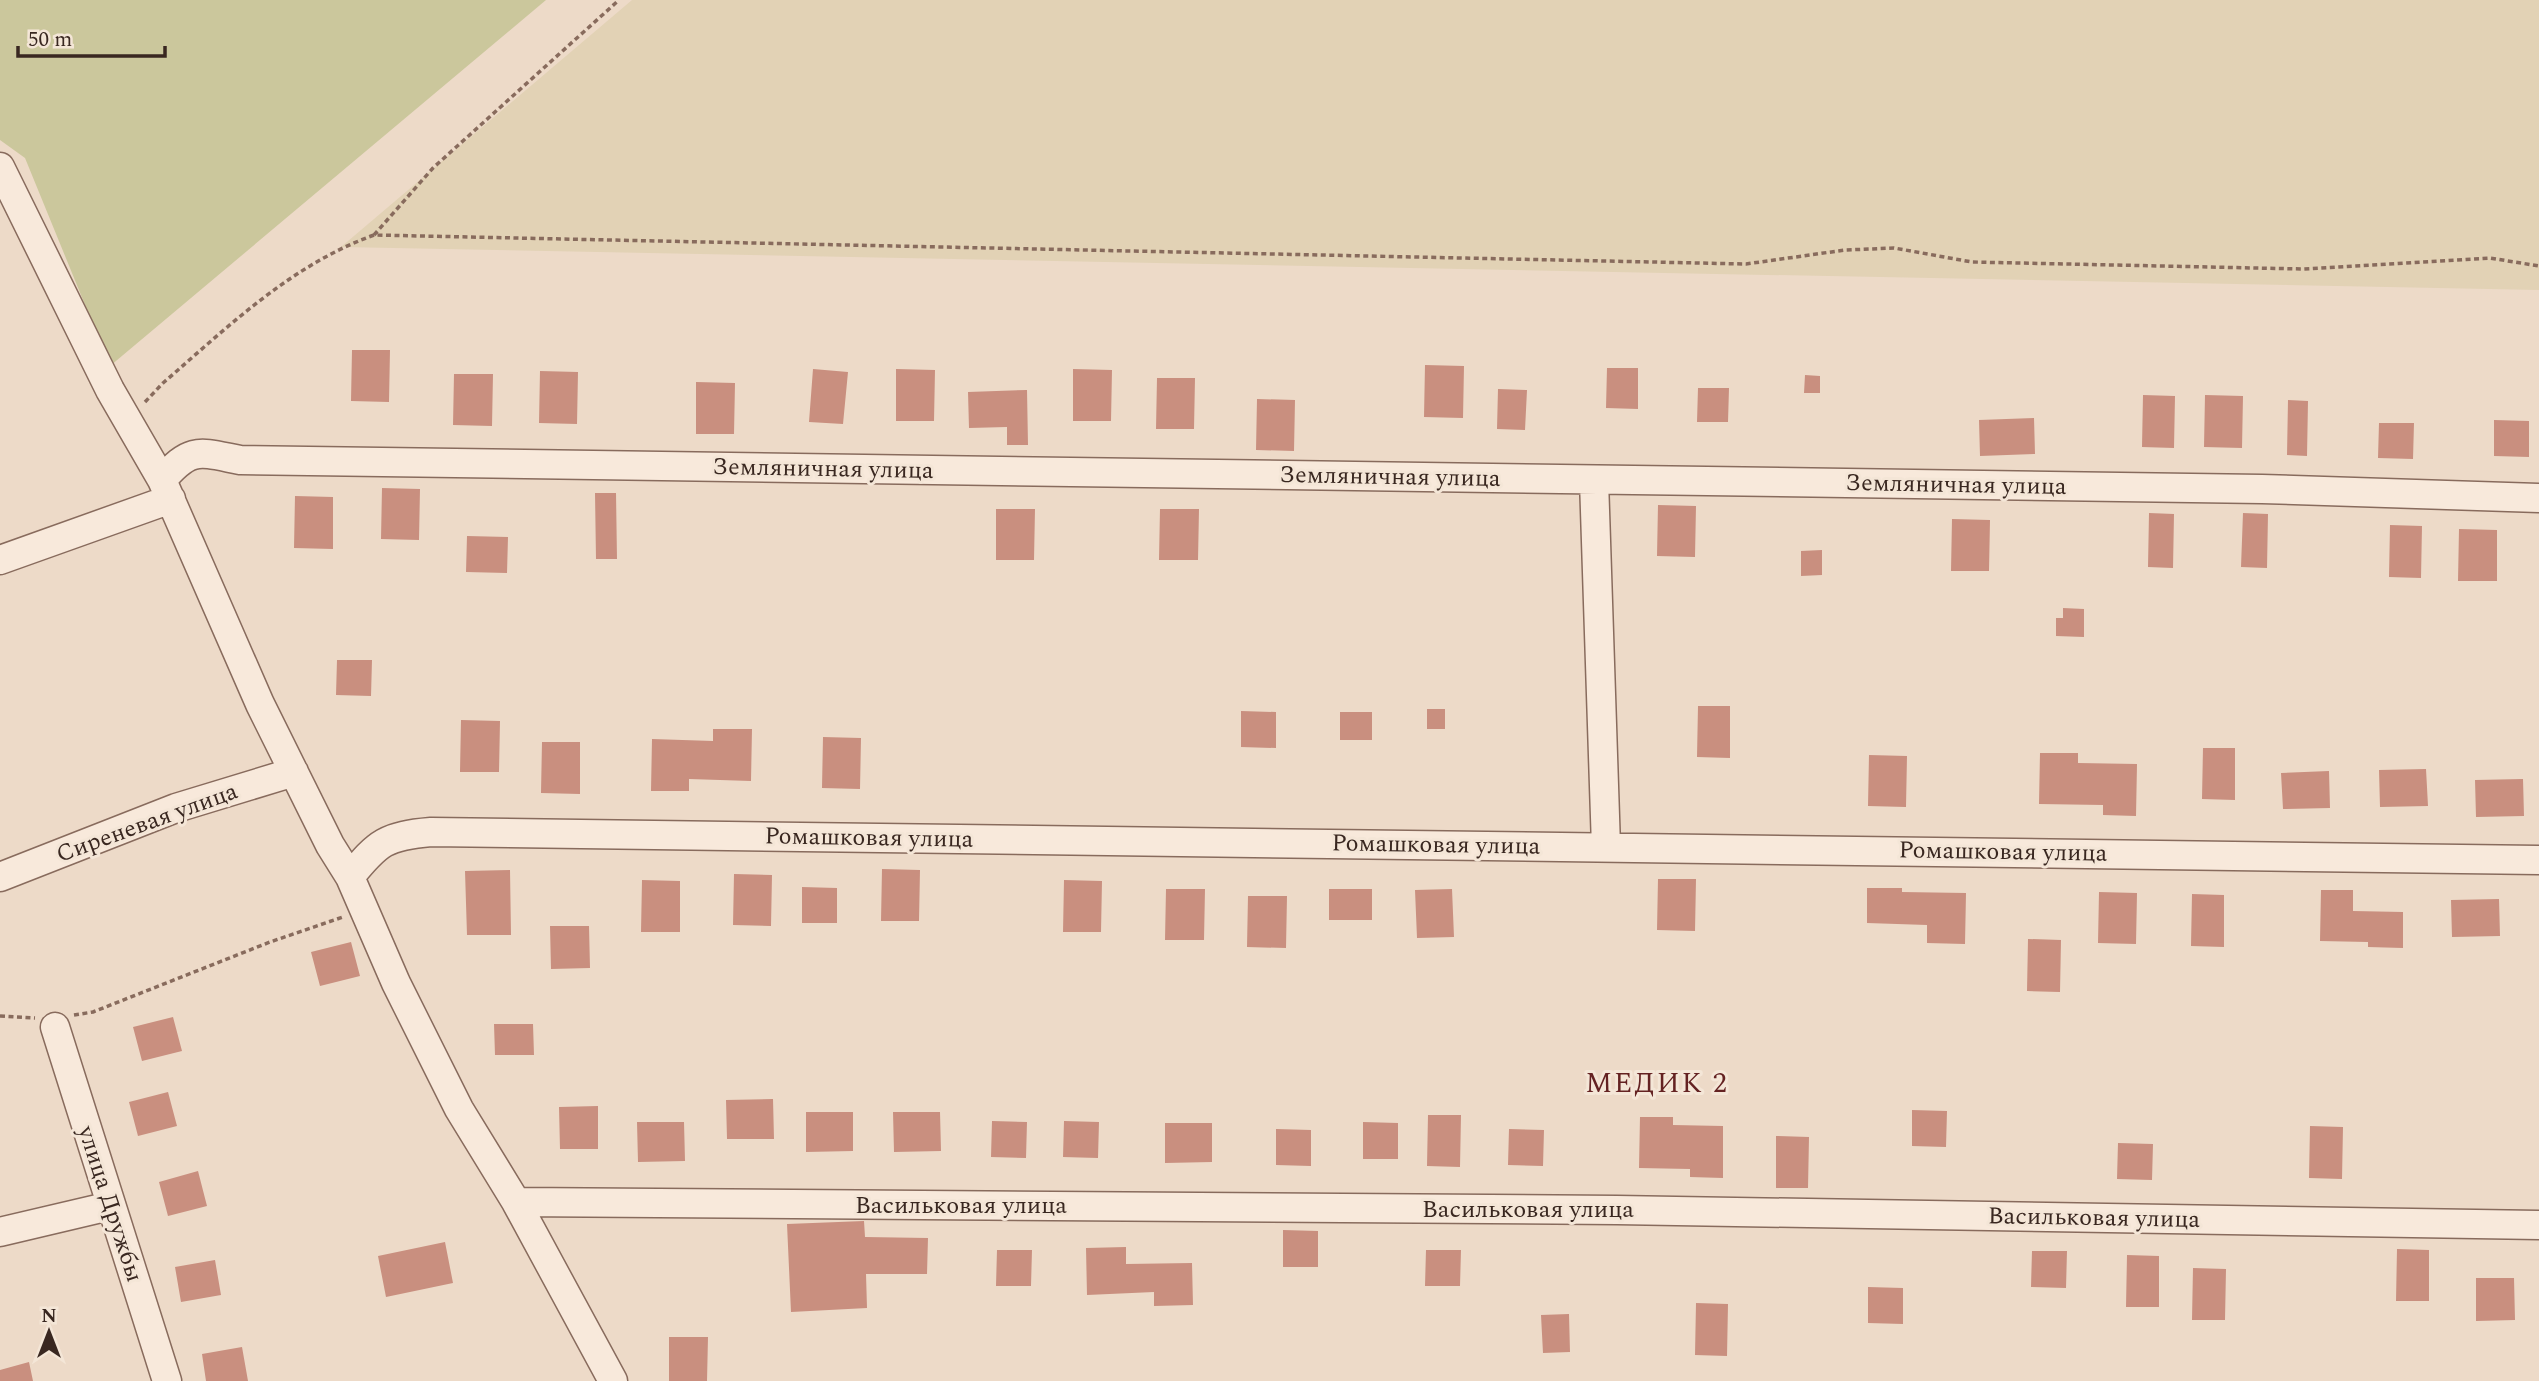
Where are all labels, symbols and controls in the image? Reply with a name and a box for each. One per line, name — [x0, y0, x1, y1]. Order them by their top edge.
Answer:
scale bar — [18, 14, 164, 58]
text: 50 m — [28, 24, 72, 56]
street label: Земляничная улица — [712, 449, 934, 489]
street label: Земляничная улица — [1279, 457, 1501, 497]
street label: Земляничная улица — [1845, 465, 2067, 505]
street label: Сиреневая улица — [51, 773, 243, 873]
street label: Ромашковая улица — [764, 818, 974, 858]
street label: Ромашковая улица — [1331, 825, 1541, 865]
street label: Ромашковая улица — [1898, 832, 2108, 872]
district label: МЕДИК 2 — [1585, 1062, 1729, 1105]
street label: улица Дружбы — [68, 1120, 152, 1287]
street label: Васильковая улица — [855, 1188, 1067, 1224]
street label: Васильковая улица — [1422, 1192, 1634, 1228]
street label: Васильковая улица — [1988, 1198, 2201, 1238]
north arrow — [14, 1297, 84, 1367]
text: N — [41, 1302, 57, 1331]

